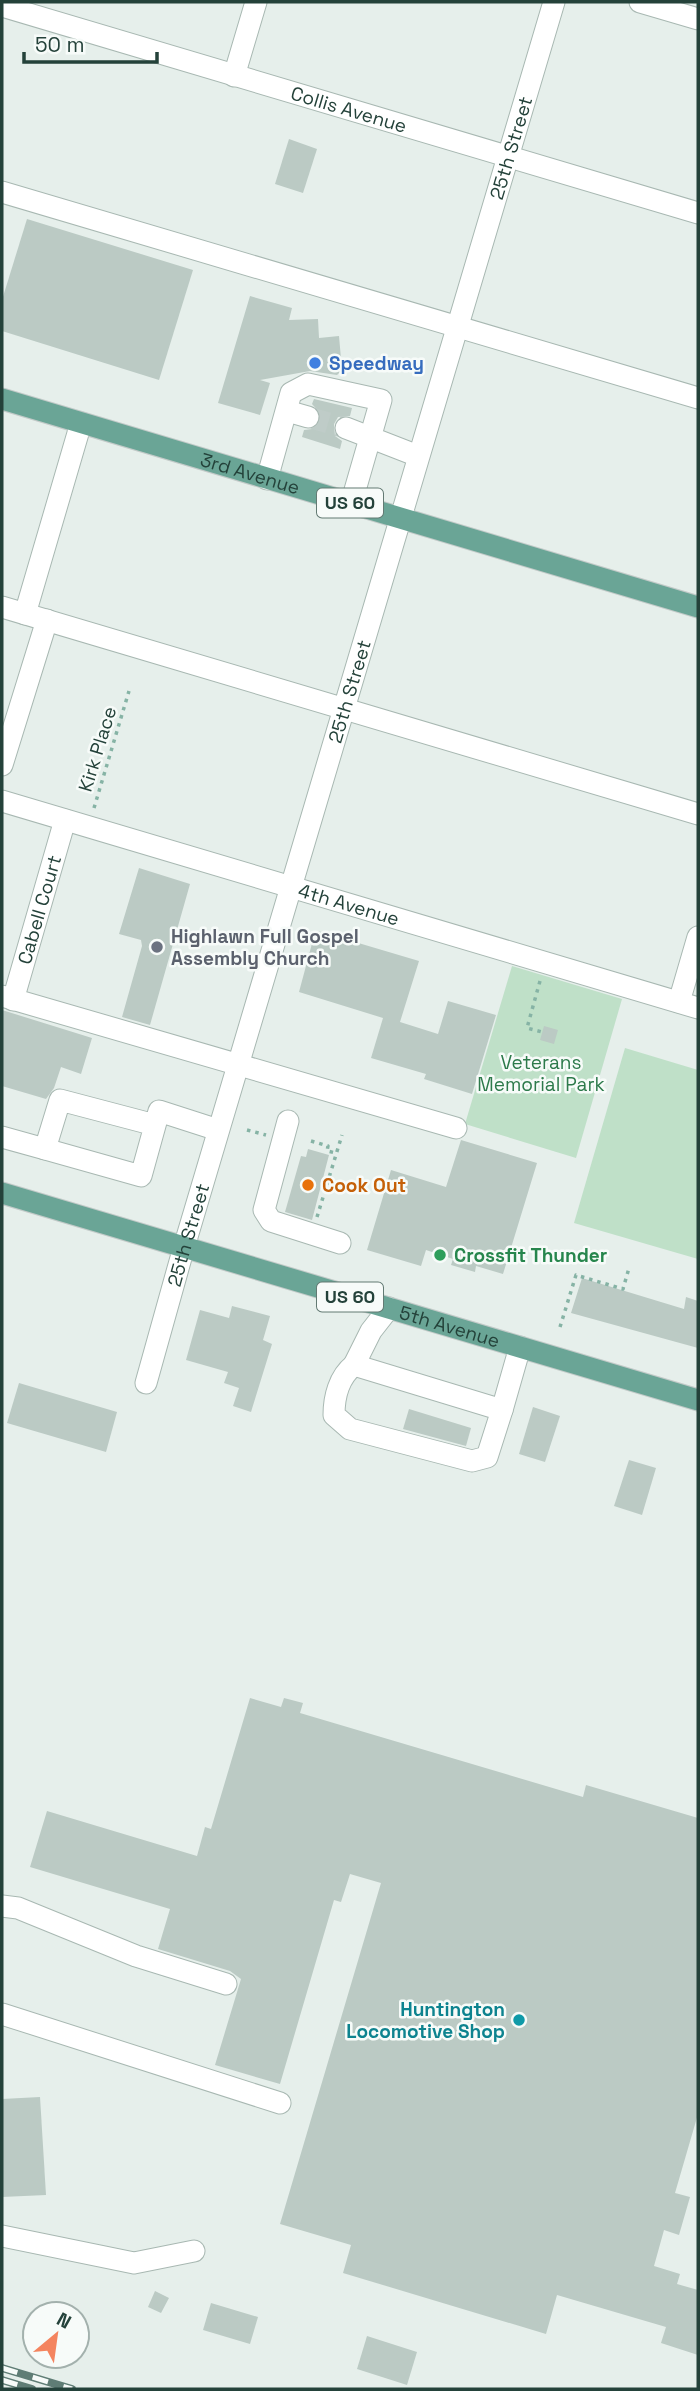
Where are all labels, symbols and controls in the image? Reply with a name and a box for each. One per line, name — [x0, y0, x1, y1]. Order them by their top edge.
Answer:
scale bar — [24, 21, 158, 65]
text: 50 m — [35, 31, 85, 58]
street label: Collis Avenue — [288, 81, 410, 139]
street label: 25th Street — [484, 93, 538, 202]
place label: Speedway — [329, 351, 424, 376]
marker: Speedway — [307, 355, 323, 371]
street label: 3rd Avenue — [197, 447, 303, 500]
road number: US 60 — [317, 489, 383, 518]
street label: 25th Street — [323, 637, 377, 746]
street label: Kirk Place — [73, 703, 122, 795]
street label: Cabell Court — [12, 852, 67, 967]
street label: 4th Avenue — [295, 878, 402, 931]
place label: Highlawn Full Gospel Assembly Church — [171, 924, 359, 971]
marker: Highlawn Full Gospel Assembly Church — [149, 939, 165, 955]
park label: Veterans Memorial Park — [477, 1050, 605, 1097]
place label: Cook Out — [322, 1173, 406, 1198]
marker: Cook Out — [300, 1177, 316, 1193]
street label: 25th Street — [162, 1180, 215, 1289]
place label: Crossfit Thunder — [454, 1243, 607, 1268]
marker: Crossfit Thunder — [432, 1247, 448, 1263]
road number: US 60 — [317, 1282, 383, 1312]
street label: 5th Avenue — [396, 1300, 503, 1353]
place label: Huntington Locomotive Shop — [346, 1997, 505, 2044]
marker: Huntington Locomotive Shop — [511, 2012, 527, 2028]
north arrow — [21, 2300, 91, 2370]
text: N — [52, 2307, 76, 2335]

